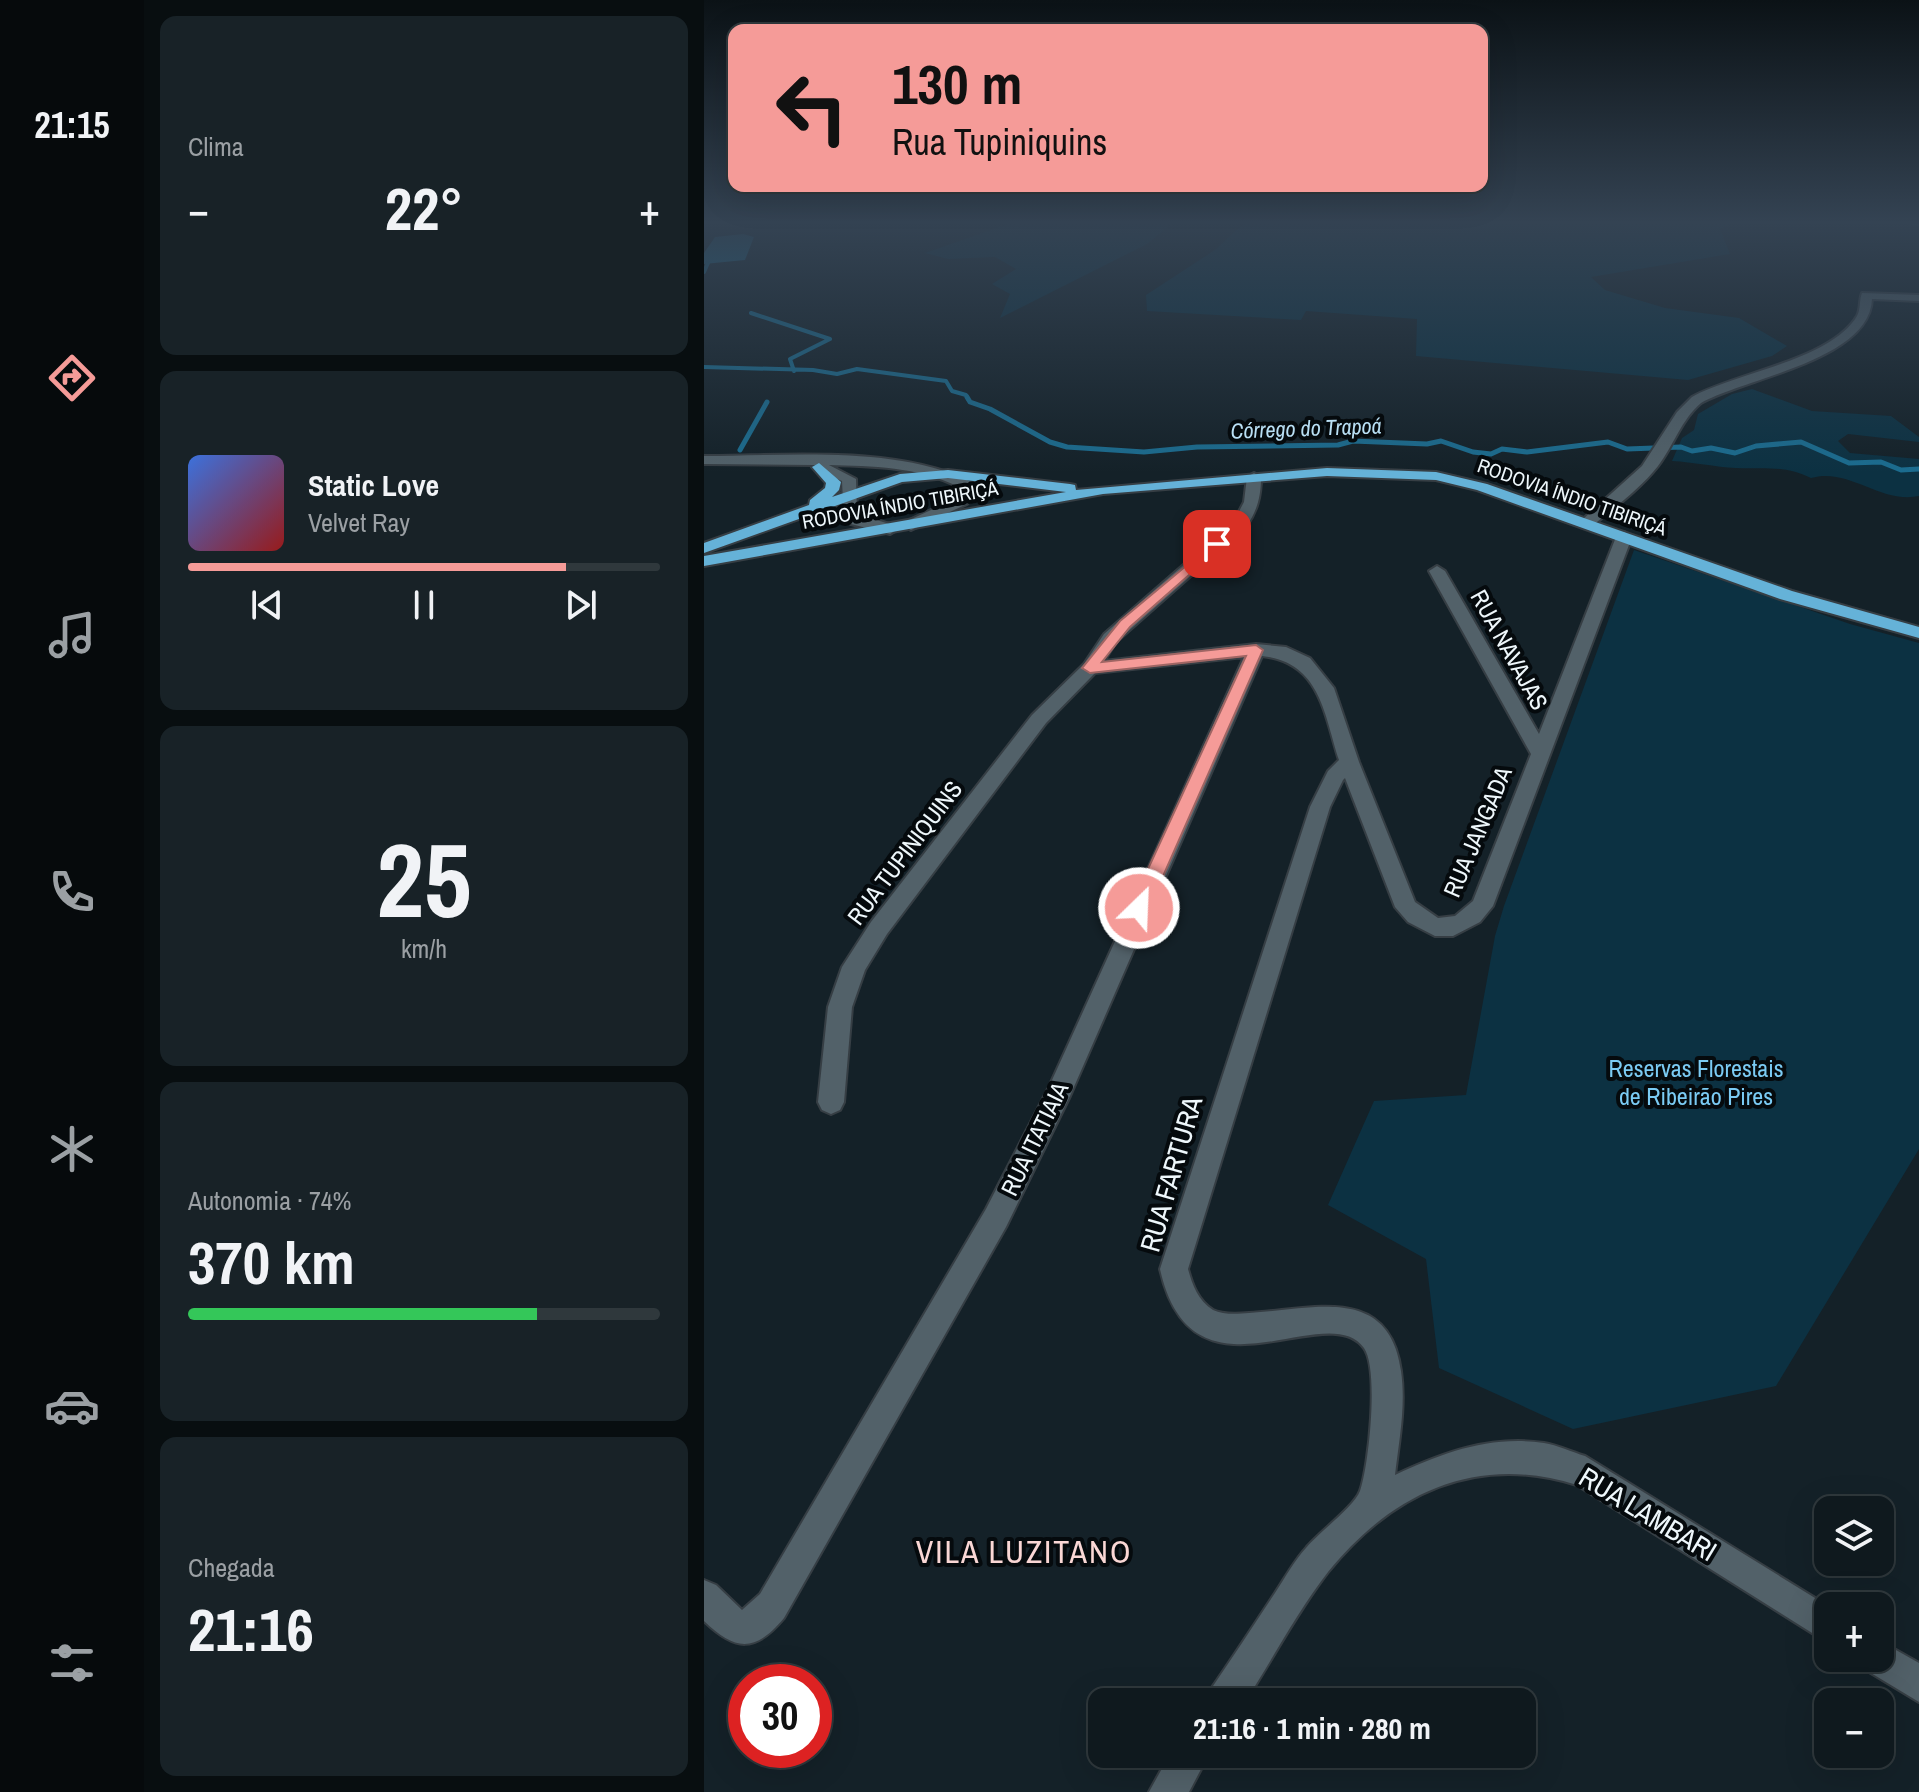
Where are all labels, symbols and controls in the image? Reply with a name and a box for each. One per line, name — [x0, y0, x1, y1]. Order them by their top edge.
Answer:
text: 130 m — [892, 46, 1022, 121]
icon: left — [760, 56, 864, 160]
text: 21:15 — [34, 101, 110, 149]
text: Rua Tupiniquins — [892, 118, 1107, 166]
text: Clima — [188, 129, 244, 164]
text: 22° — [385, 168, 463, 249]
text: − — [188, 179, 209, 239]
text: + — [639, 179, 660, 239]
icon: directions — [44, 350, 100, 406]
water label: Córrego do Trapoá — [1230, 410, 1382, 446]
street label: RODOVIA ÍNDIO TIBIRIÇÁ — [1474, 451, 1670, 542]
text: Static Love — [308, 465, 439, 505]
street label: RODOVIA ÍNDIO TIBIRIÇÁ — [800, 474, 1000, 535]
text: Velvet Ray — [308, 505, 410, 540]
pin — [1183, 510, 1251, 578]
icon: arrive — [1195, 522, 1239, 566]
icon: previous — [245, 583, 289, 627]
icon: pause — [402, 583, 446, 627]
icon: next — [559, 583, 603, 627]
street label: RUA NAVAJAS — [1464, 584, 1556, 715]
icon: music — [44, 607, 100, 663]
street label: RUA JANGADA — [1435, 761, 1519, 902]
street label: RUA TUPINIQUINS — [840, 774, 969, 931]
text: 25 — [377, 809, 471, 949]
icon: phone — [44, 864, 100, 920]
position arrow — [1097, 866, 1181, 950]
text: km/h — [401, 931, 447, 966]
park label: Reservas Florestais de Ribeirão Pires — [1609, 1052, 1783, 1112]
street label: RUA ITATIAIA — [993, 1076, 1076, 1201]
street label: RUA FARTURA — [1131, 1091, 1212, 1256]
icon: climate — [44, 1121, 100, 1177]
text: Autonomia · 74% — [188, 1183, 352, 1218]
text: 370 km — [188, 1222, 355, 1303]
icon: car — [44, 1378, 100, 1434]
street label: RUA LAMBARI — [1572, 1458, 1724, 1570]
map controls — [1814, 1496, 1894, 1768]
button: layers — [1814, 1496, 1894, 1576]
district label: VILA LUZITANO — [916, 1530, 1132, 1573]
text: Chegada — [188, 1550, 275, 1585]
text: 21:16 — [188, 1589, 314, 1670]
button: + — [1814, 1592, 1894, 1672]
icon: filters — [44, 1635, 100, 1691]
speed limit sign: 30 — [728, 1664, 832, 1768]
button: − — [1814, 1688, 1894, 1768]
text: 21:16 · 1 min · 280 m — [1193, 1708, 1431, 1748]

